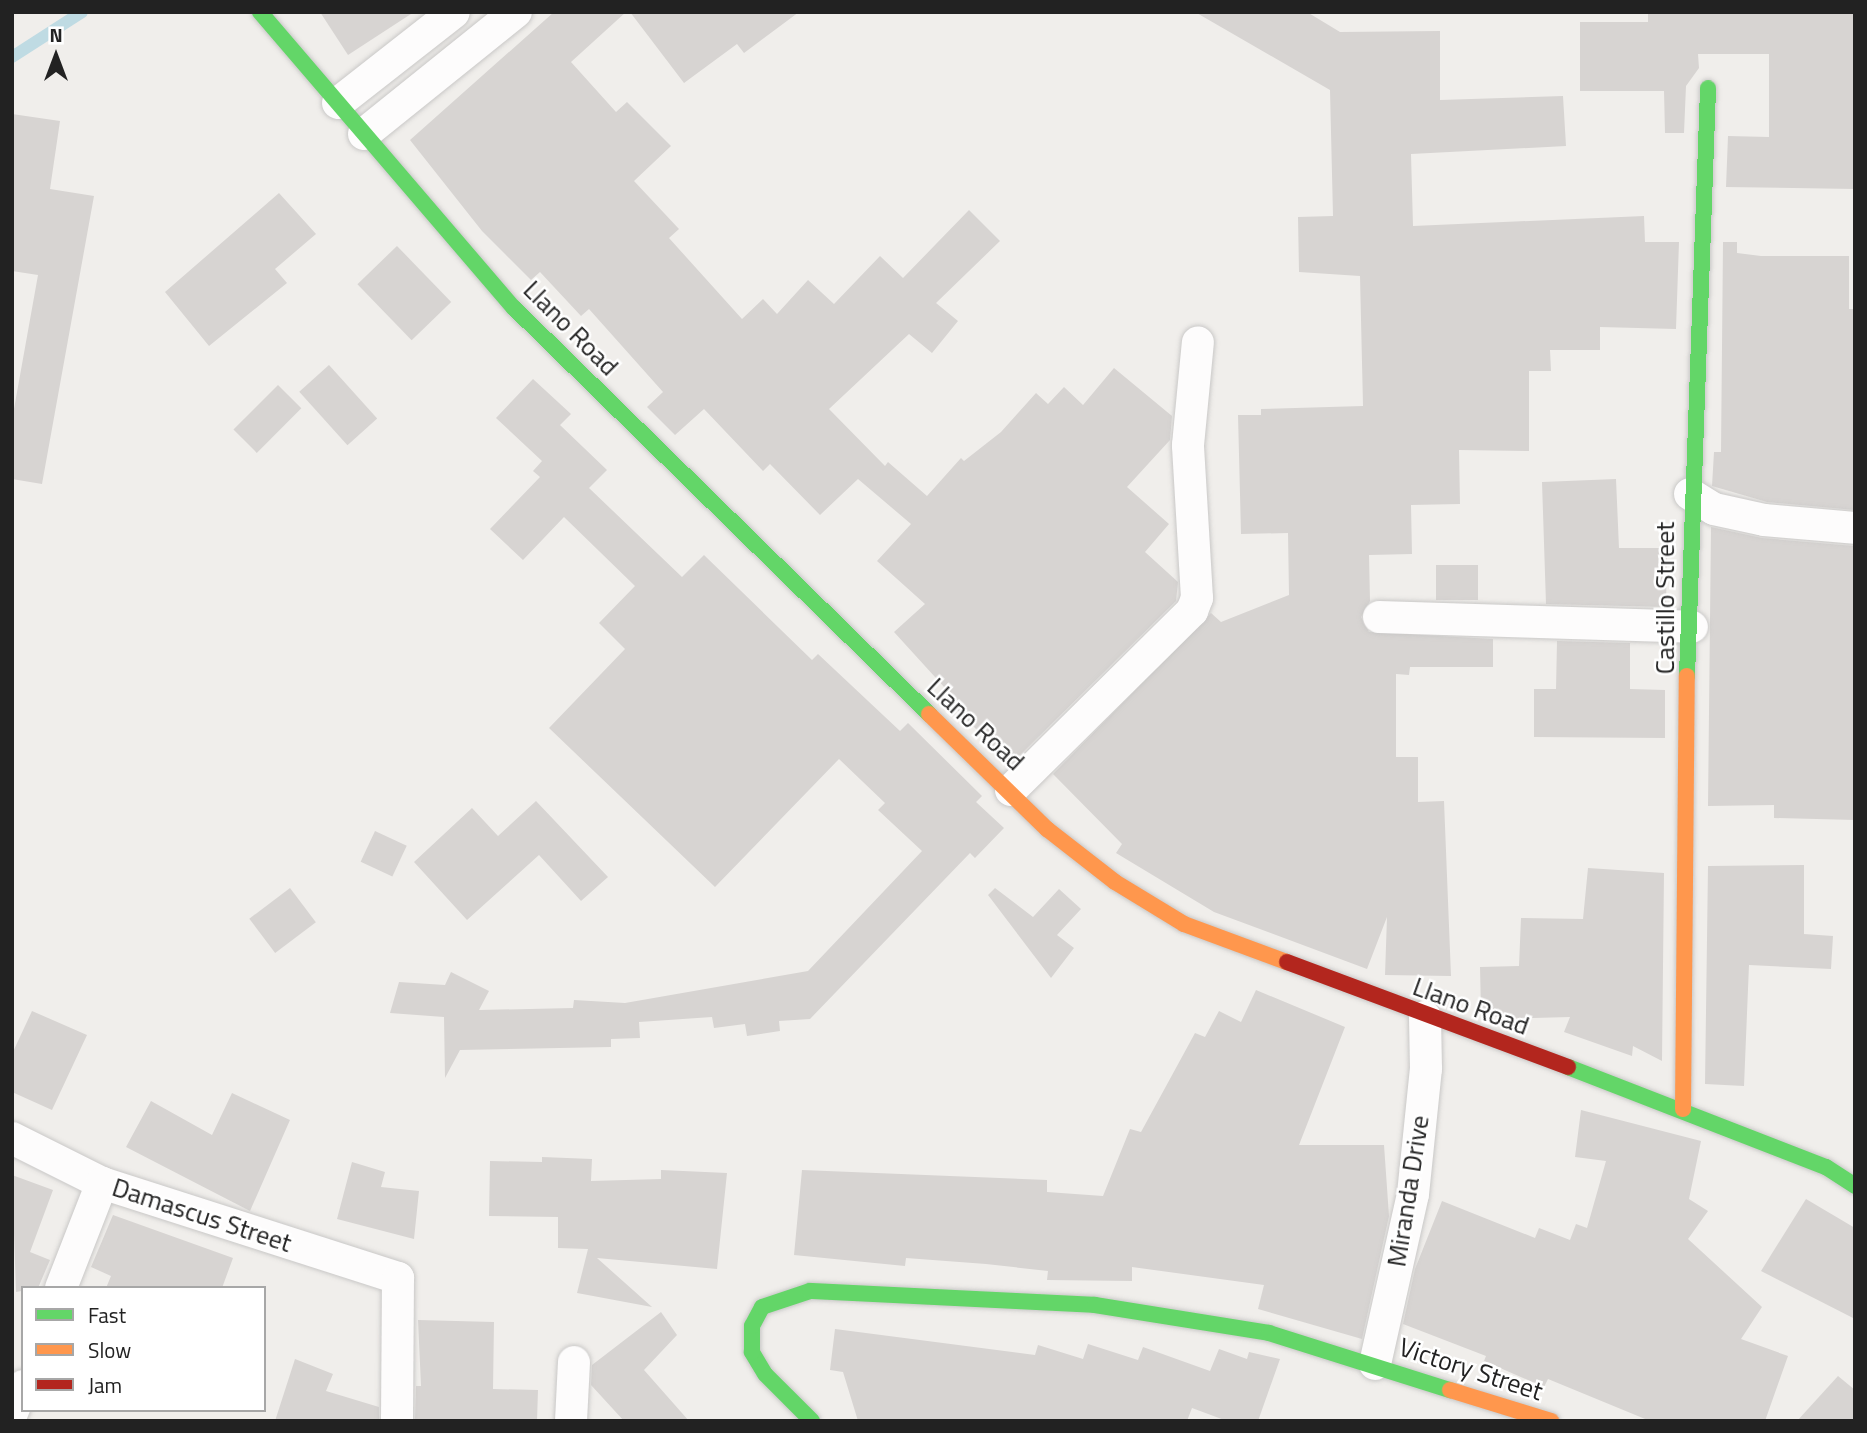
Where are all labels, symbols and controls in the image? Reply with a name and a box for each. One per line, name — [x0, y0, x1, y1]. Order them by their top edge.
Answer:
text: N — [49, 20, 63, 49]
north arrow — [21, 21, 91, 91]
street label: Llano Road — [517, 274, 625, 382]
street label: Castillo Street — [1649, 522, 1681, 674]
street label: Llano Road — [921, 671, 1031, 777]
street label: Llano Road — [1409, 971, 1533, 1041]
street label: Miranda Drive — [1381, 1113, 1435, 1269]
street label: Damascus Street — [108, 1171, 296, 1259]
legend — [21, 1286, 266, 1412]
text: Fast — [88, 1299, 126, 1331]
street label: Victory Street — [1395, 1331, 1547, 1407]
text: Slow — [88, 1334, 131, 1366]
text: Jam — [88, 1369, 122, 1401]

